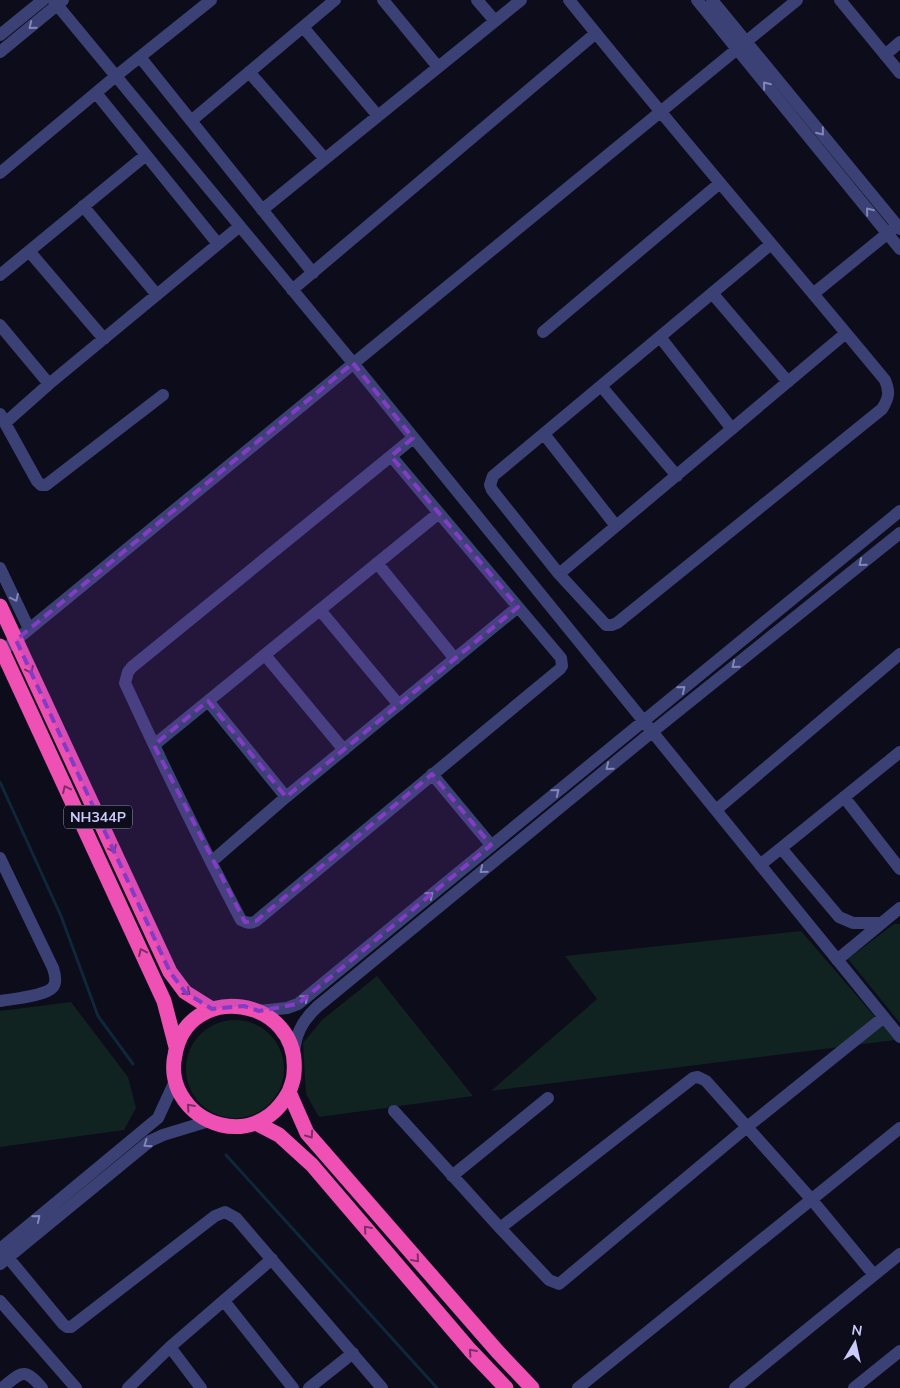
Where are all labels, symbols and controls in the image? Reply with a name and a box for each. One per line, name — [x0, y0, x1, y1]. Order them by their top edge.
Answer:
one-way arrow — [28, 20, 37, 29]
one-way arrow — [764, 82, 772, 91]
one-way arrow — [815, 127, 824, 136]
one-way arrow — [867, 208, 875, 217]
one-way arrow — [859, 558, 868, 566]
one-way arrow — [8, 593, 19, 602]
one-way arrow — [732, 659, 741, 668]
one-way arrow — [24, 665, 34, 674]
one-way arrow — [676, 686, 685, 695]
one-way arrow — [606, 762, 615, 770]
one-way arrow — [62, 785, 73, 794]
one-way arrow — [550, 790, 559, 798]
road number: NH344P — [64, 806, 132, 829]
one-way arrow — [106, 844, 117, 853]
one-way arrow — [480, 865, 489, 874]
one-way arrow — [425, 892, 434, 901]
one-way arrow — [138, 948, 148, 957]
one-way arrow — [182, 987, 191, 996]
one-way arrow — [299, 996, 308, 1004]
one-way arrow — [187, 1103, 196, 1112]
one-way arrow — [304, 1130, 313, 1139]
one-way arrow — [143, 1138, 153, 1147]
one-way arrow — [32, 1214, 41, 1223]
one-way arrow — [363, 1225, 372, 1234]
one-way arrow — [410, 1253, 419, 1262]
north arrow — [830, 1318, 880, 1368]
text: N — [850, 1320, 864, 1340]
one-way arrow — [469, 1349, 478, 1358]

